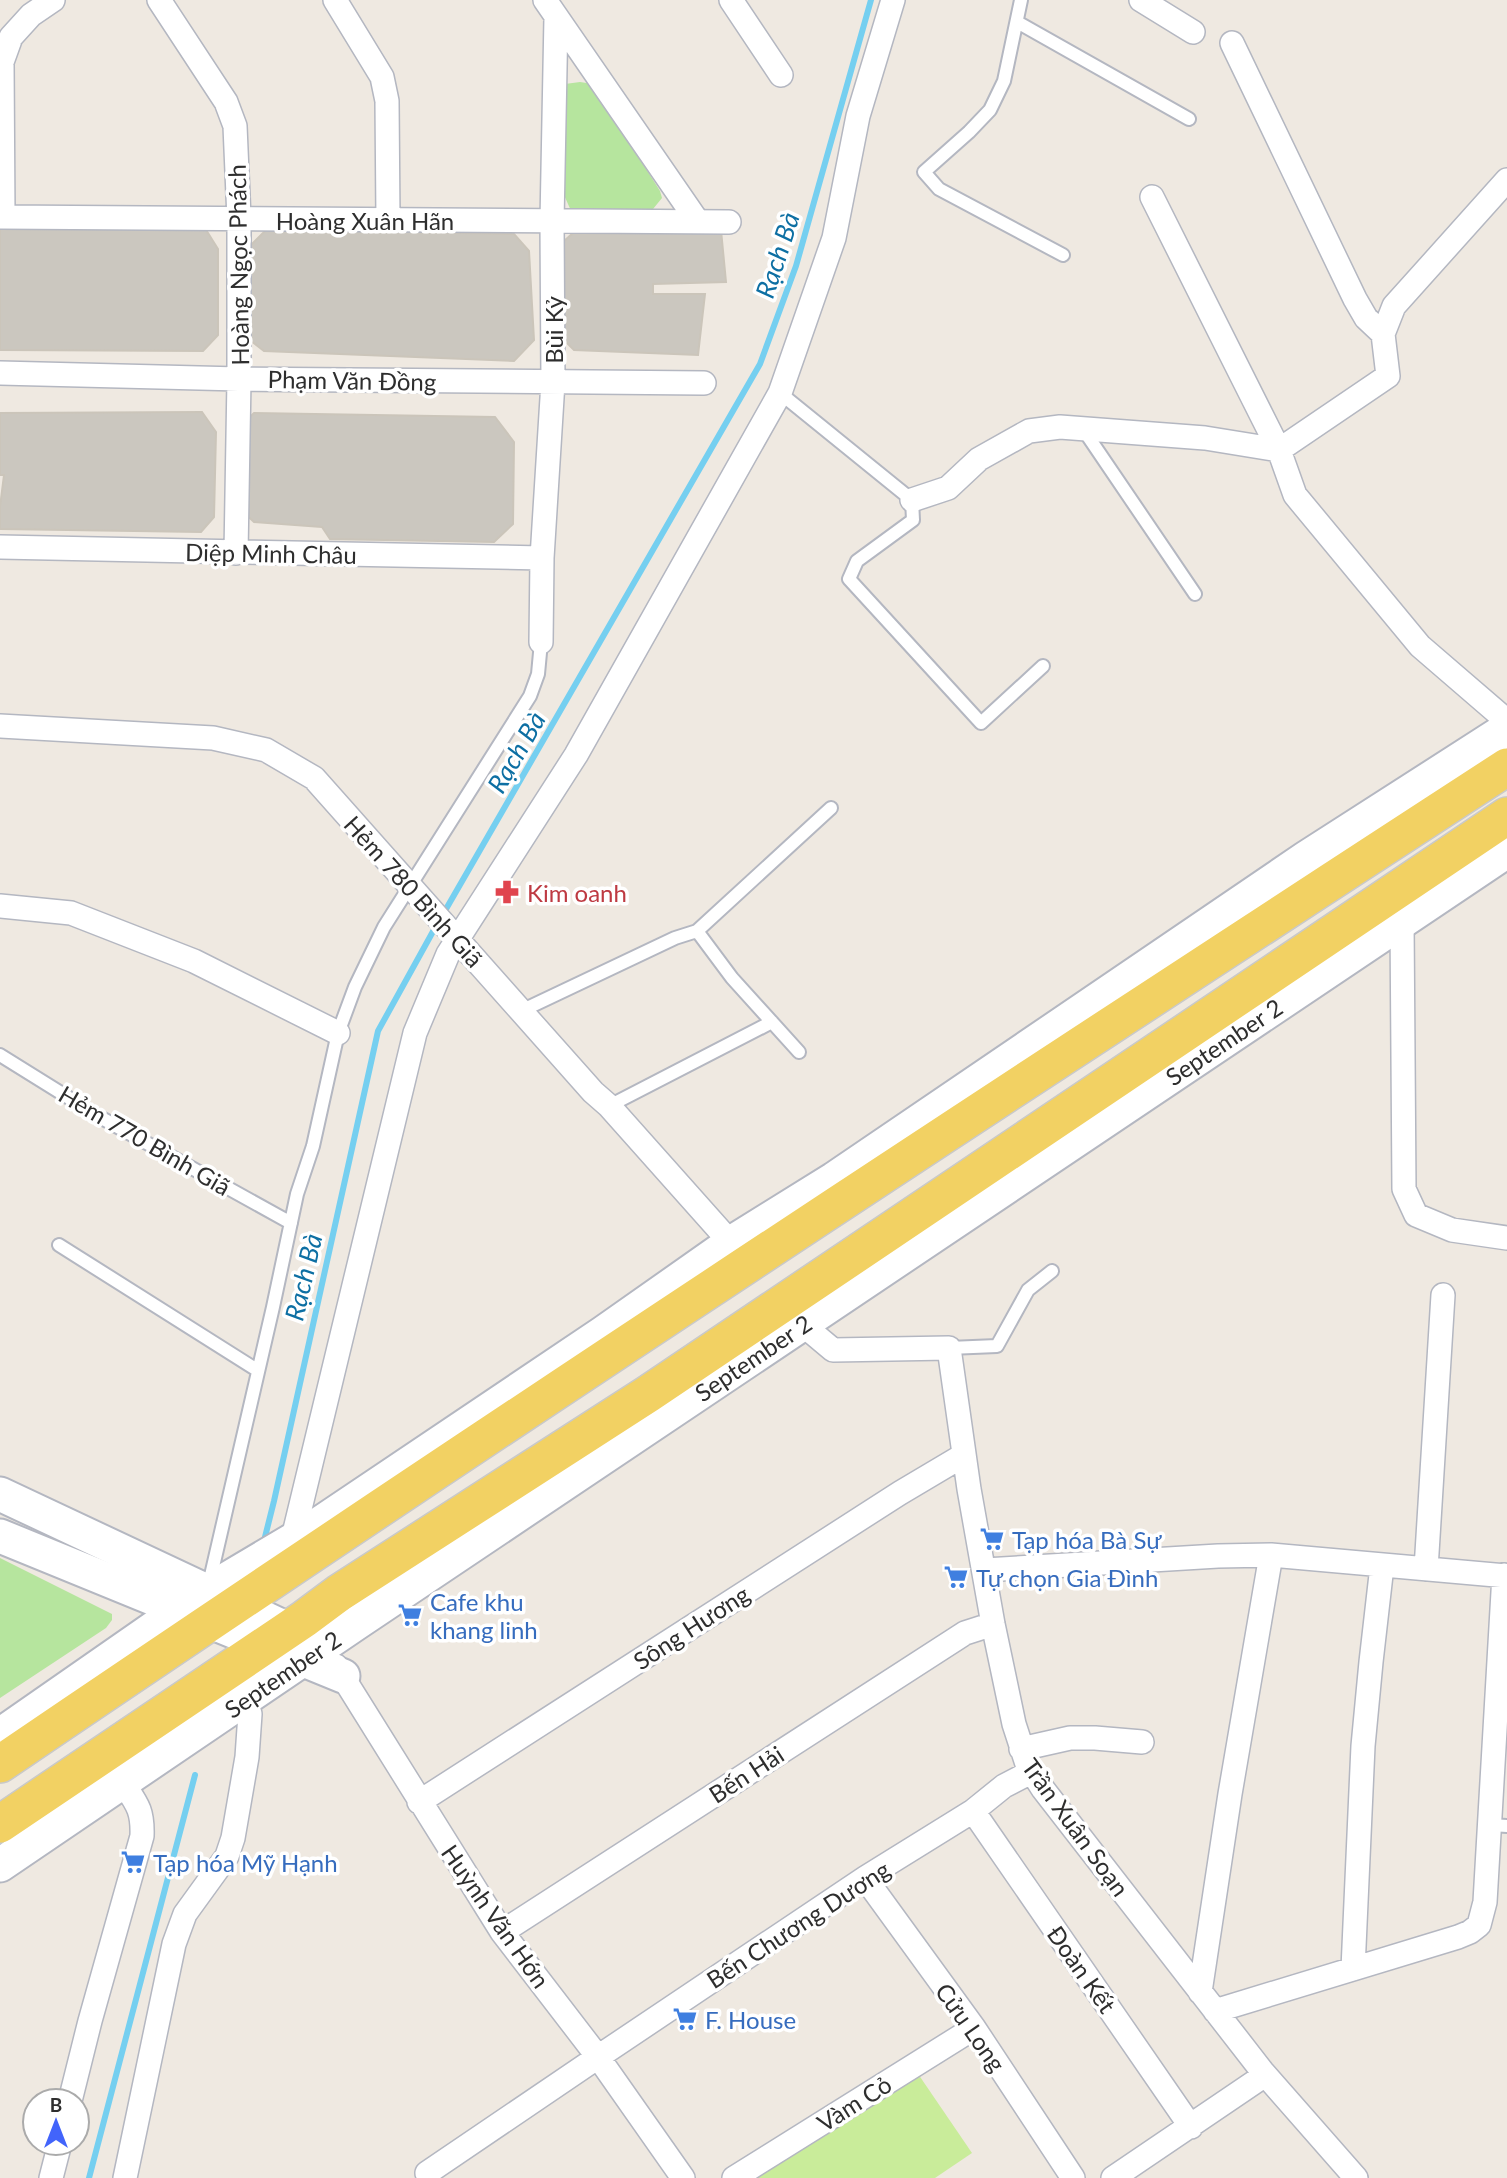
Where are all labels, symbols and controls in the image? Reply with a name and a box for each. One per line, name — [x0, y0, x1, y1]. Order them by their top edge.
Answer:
street label: Hoàng Ngọc Phách — [222, 164, 254, 366]
street label: Hoàng Xuân Hãn — [276, 206, 454, 235]
water label: Rạch Bà — [748, 208, 806, 302]
street label: Bùi Kỷ — [539, 296, 568, 364]
street label: Phạm Văn Đồng — [267, 364, 437, 396]
street label: Diệp Minh Châu — [185, 537, 357, 569]
water label: Rạch Bà — [480, 706, 552, 798]
street label: Hẻm 780 Bình Giã — [338, 809, 490, 973]
pharmacy icon: Kim oanh — [493, 878, 521, 906]
place label: Kim oanh — [527, 878, 627, 907]
street label: September 2 — [1160, 992, 1287, 1091]
street label: Hẻm 770 Bình Giã — [54, 1079, 236, 1201]
water label: Rạch Bà — [277, 1230, 329, 1324]
street label: September 2 — [689, 1308, 817, 1407]
supermarket icon: Tạp hóa Bà Sự — [978, 1525, 1006, 1553]
place label: Tạp hóa Bà Sự — [1012, 1525, 1162, 1554]
supermarket icon: Tự chọn Gia Đình — [942, 1563, 970, 1591]
place label: Tự chọn Gia Đình — [976, 1563, 1158, 1592]
street label: Sông Hương — [628, 1579, 754, 1675]
place label: Cafe khu khang linh — [430, 1587, 538, 1644]
supermarket icon: Cafe khu khang linh — [396, 1601, 424, 1629]
street label: September 2 — [218, 1624, 346, 1723]
street label: Bến Hải — [703, 1739, 789, 1809]
street label: Trần Xuân Soạn — [1016, 1753, 1136, 1901]
street label: Huỳnh Văn Hớn — [436, 1839, 556, 1993]
supermarket icon: Tạp hóa Mỹ Hạnh — [119, 1848, 147, 1876]
place label: Tạp hóa Mỹ Hạnh — [153, 1848, 338, 1877]
street label: Bến Chương Dương — [701, 1854, 895, 1994]
street label: Đoàn Kết — [1042, 1920, 1123, 2018]
street label: Cửu Long — [930, 1977, 1012, 2077]
supermarket icon: F. House — [671, 2005, 699, 2033]
place label: F. House — [705, 2005, 796, 2034]
street label: Vàm Cỏ — [812, 2069, 896, 2137]
north arrow — [21, 2087, 91, 2157]
text: B — [50, 2093, 62, 2116]

